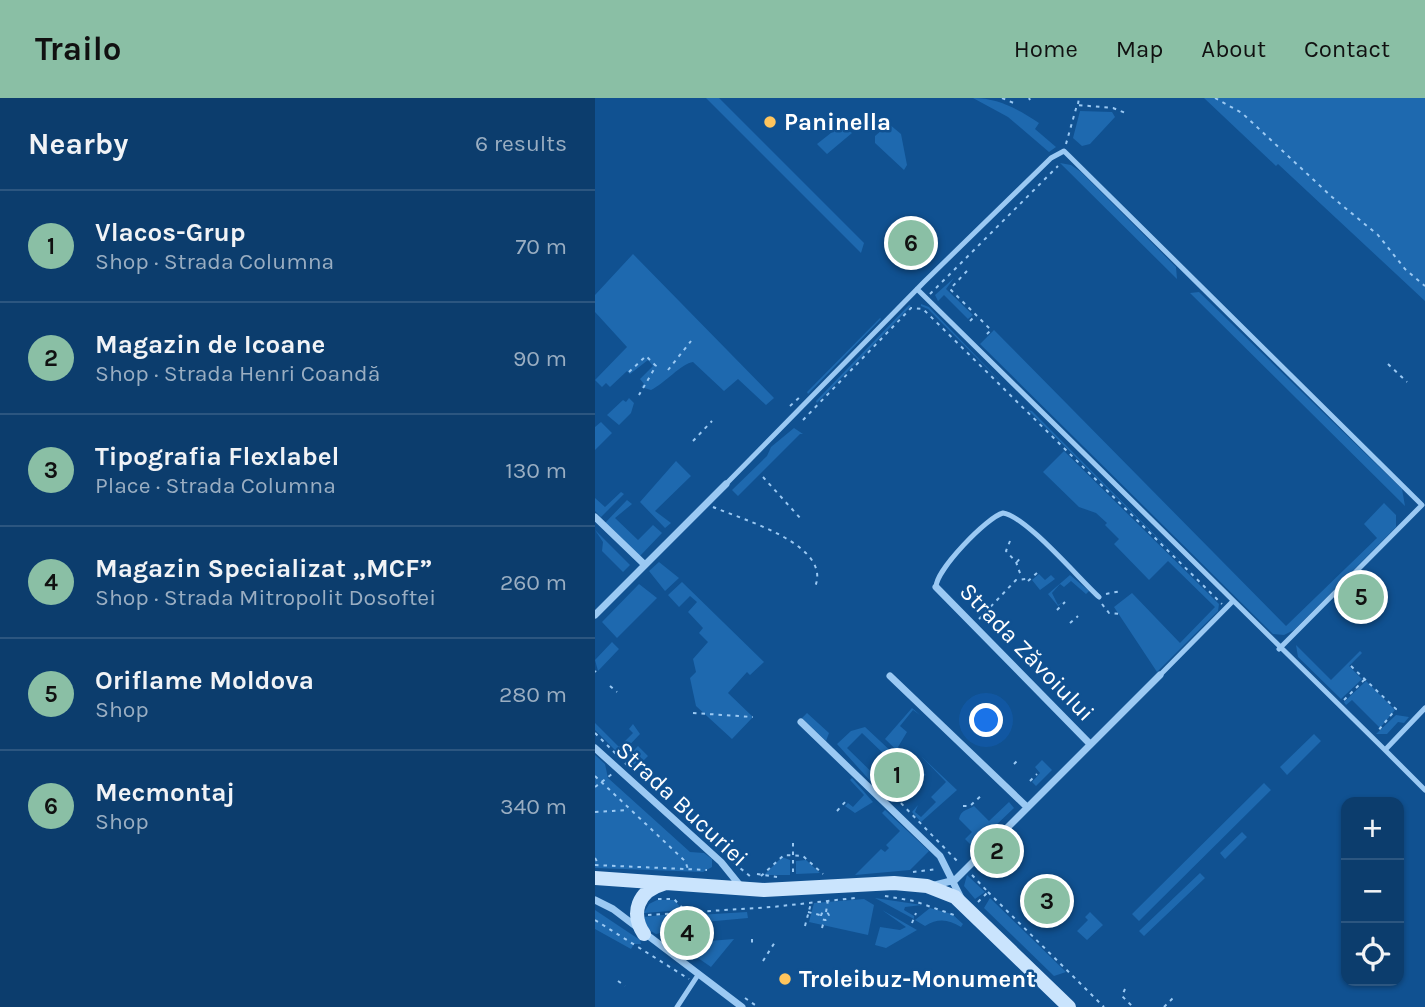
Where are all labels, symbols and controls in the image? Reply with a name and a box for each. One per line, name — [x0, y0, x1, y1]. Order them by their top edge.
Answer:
text: Trailo — [35, 30, 122, 68]
text: Home — [1014, 35, 1078, 63]
text: Map — [1116, 35, 1163, 63]
text: About — [1201, 35, 1266, 63]
text: Contact — [1304, 35, 1390, 63]
place label: Paninella — [784, 108, 891, 136]
marker: Paninella — [762, 114, 778, 130]
text: Nearby — [28, 126, 128, 162]
text: 6 results — [475, 130, 567, 157]
text: Vlacos-Grup — [95, 217, 246, 248]
pin: 6 — [888, 217, 934, 269]
text: 1 — [47, 233, 55, 260]
text: 70 m — [516, 233, 567, 260]
text: Shop · Strada Columna — [95, 248, 334, 275]
text: Magazin de Icoane — [95, 329, 325, 360]
text: 2 — [44, 345, 58, 372]
text: 90 m — [513, 345, 567, 372]
text: Shop · Strada Henri Coandă — [95, 360, 380, 387]
text: Tipografia Flexlabel — [95, 441, 339, 472]
text: 3 — [44, 457, 58, 484]
text: 130 m — [505, 457, 567, 484]
text: Place · Strada Columna — [95, 472, 336, 499]
text: Magazin Specializat „MCF” — [95, 553, 432, 584]
text: 4 — [44, 569, 58, 596]
text: 260 m — [500, 569, 567, 596]
pin: 5 — [1338, 571, 1384, 623]
street label: Strada Zăvoiului — [954, 577, 1100, 727]
text: Shop · Strada Mitropolit Dosoftei — [95, 584, 436, 611]
text: Oriflame Moldova — [95, 665, 314, 696]
text: 5 — [44, 681, 58, 708]
text: 280 m — [499, 681, 567, 708]
text: Shop — [95, 696, 149, 723]
your location — [969, 703, 1003, 737]
street label: Strada Bucuriei — [610, 736, 754, 872]
pin: 1 — [874, 749, 920, 801]
text: Mecmontaj — [95, 777, 235, 808]
text: 6 — [44, 793, 58, 820]
text: 340 m — [500, 793, 567, 820]
map controls — [1341, 797, 1404, 986]
button: + — [1341, 797, 1404, 860]
text: Shop — [95, 808, 149, 835]
pin: 2 — [974, 825, 1020, 877]
button: − — [1341, 860, 1404, 923]
pin: 3 — [1024, 875, 1070, 927]
pin: 4 — [664, 907, 710, 959]
button: locate — [1341, 923, 1404, 986]
place label: Troleibuz-Monument — [799, 965, 1036, 993]
marker: Troleibuz-Monument — [777, 971, 793, 987]

